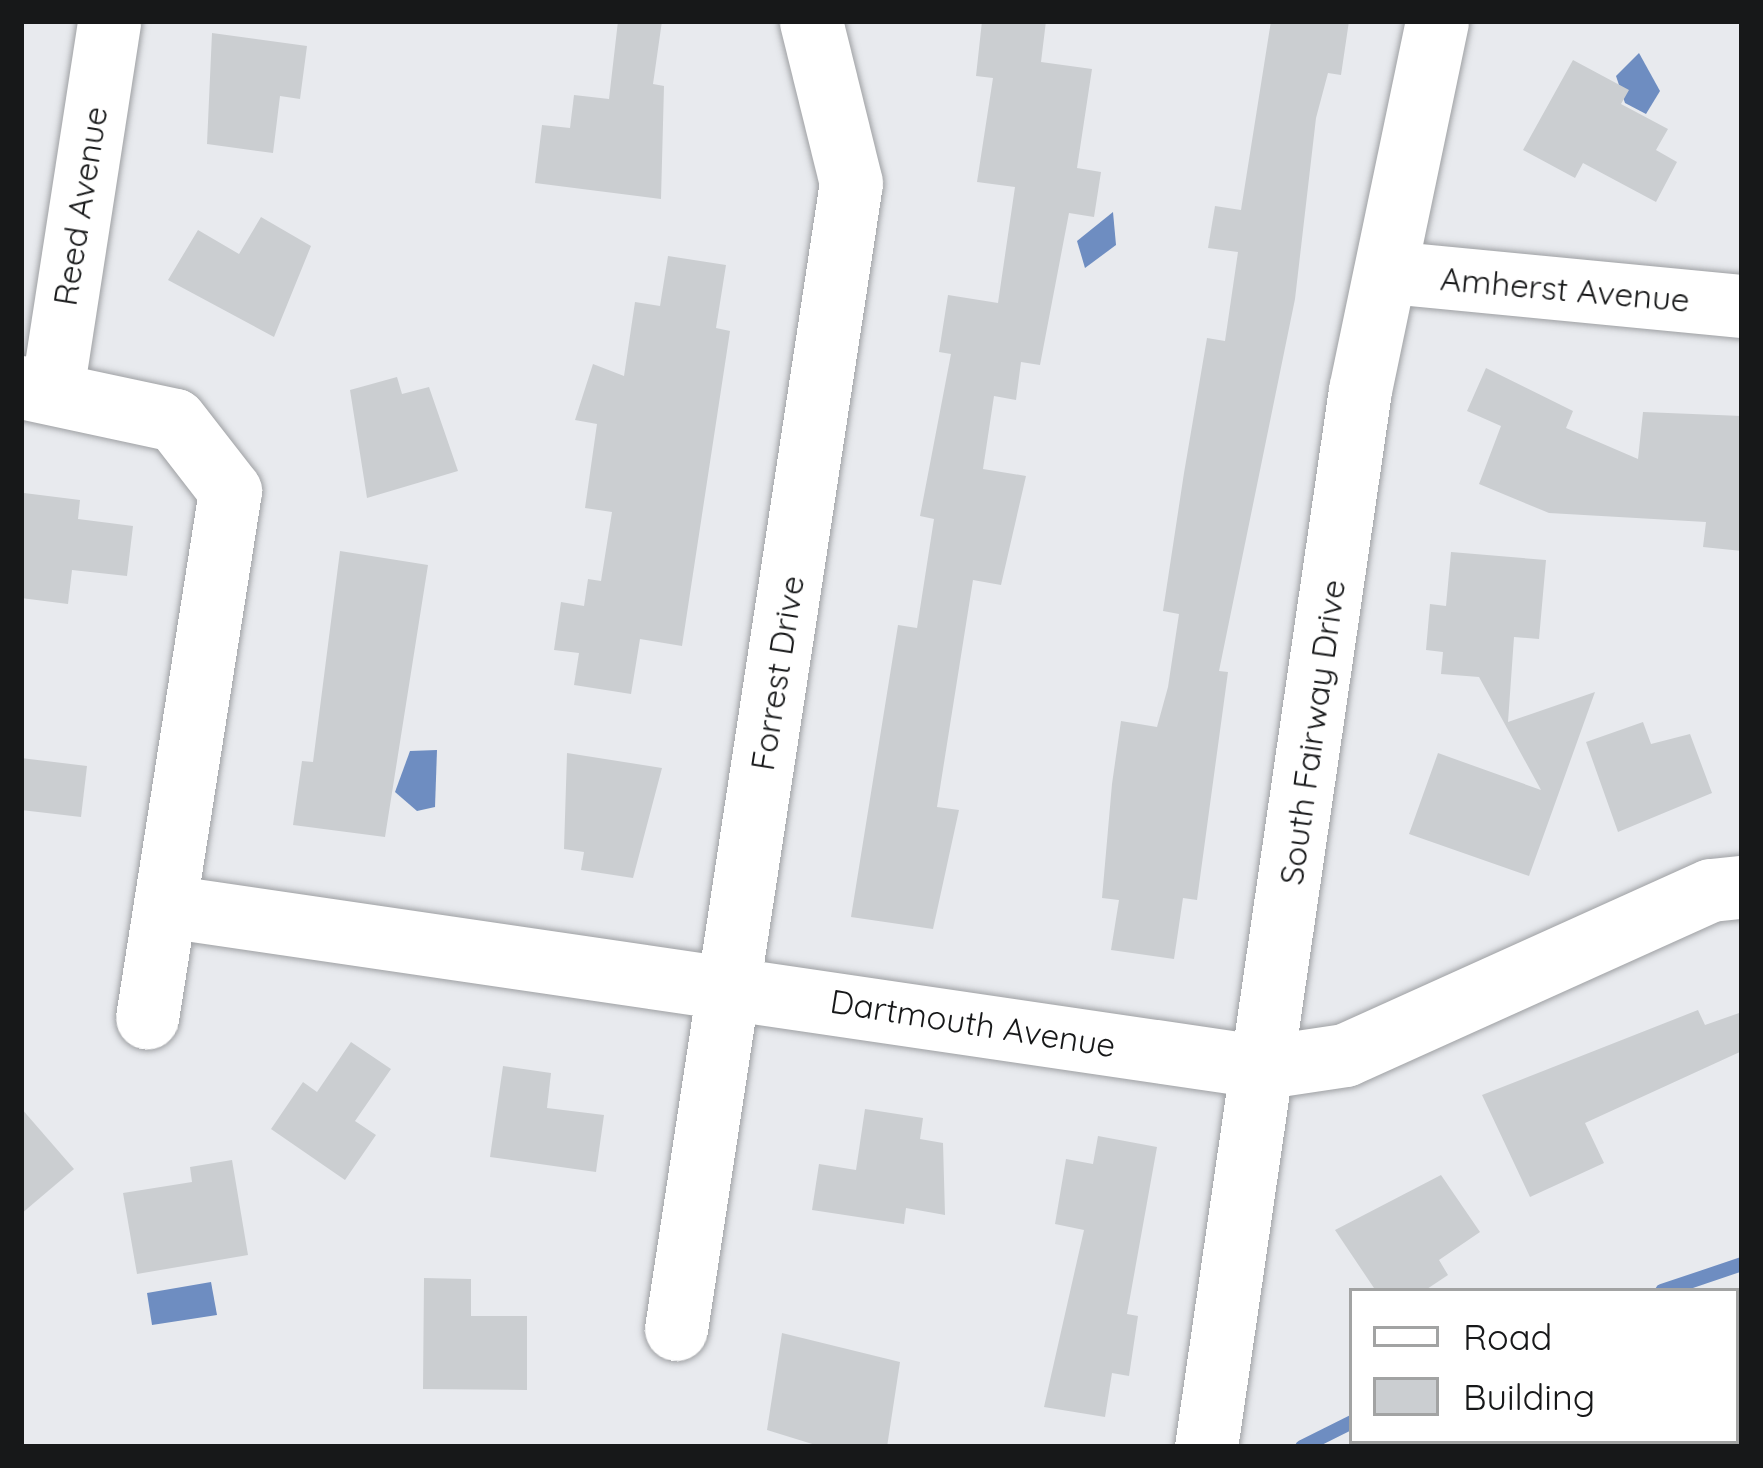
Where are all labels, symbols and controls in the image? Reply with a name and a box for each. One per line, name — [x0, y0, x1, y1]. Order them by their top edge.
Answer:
street label: Reed Avenue — [45, 104, 115, 308]
street label: Amherst Avenue — [1439, 258, 1691, 320]
street label: Forrest Drive — [742, 573, 812, 773]
street label: South Fairway Drive — [1271, 577, 1353, 887]
street label: Dartmouth Avenue — [828, 981, 1118, 1065]
legend — [1349, 1288, 1739, 1444]
text: Road — [1463, 1314, 1552, 1359]
text: Building — [1463, 1374, 1595, 1419]

